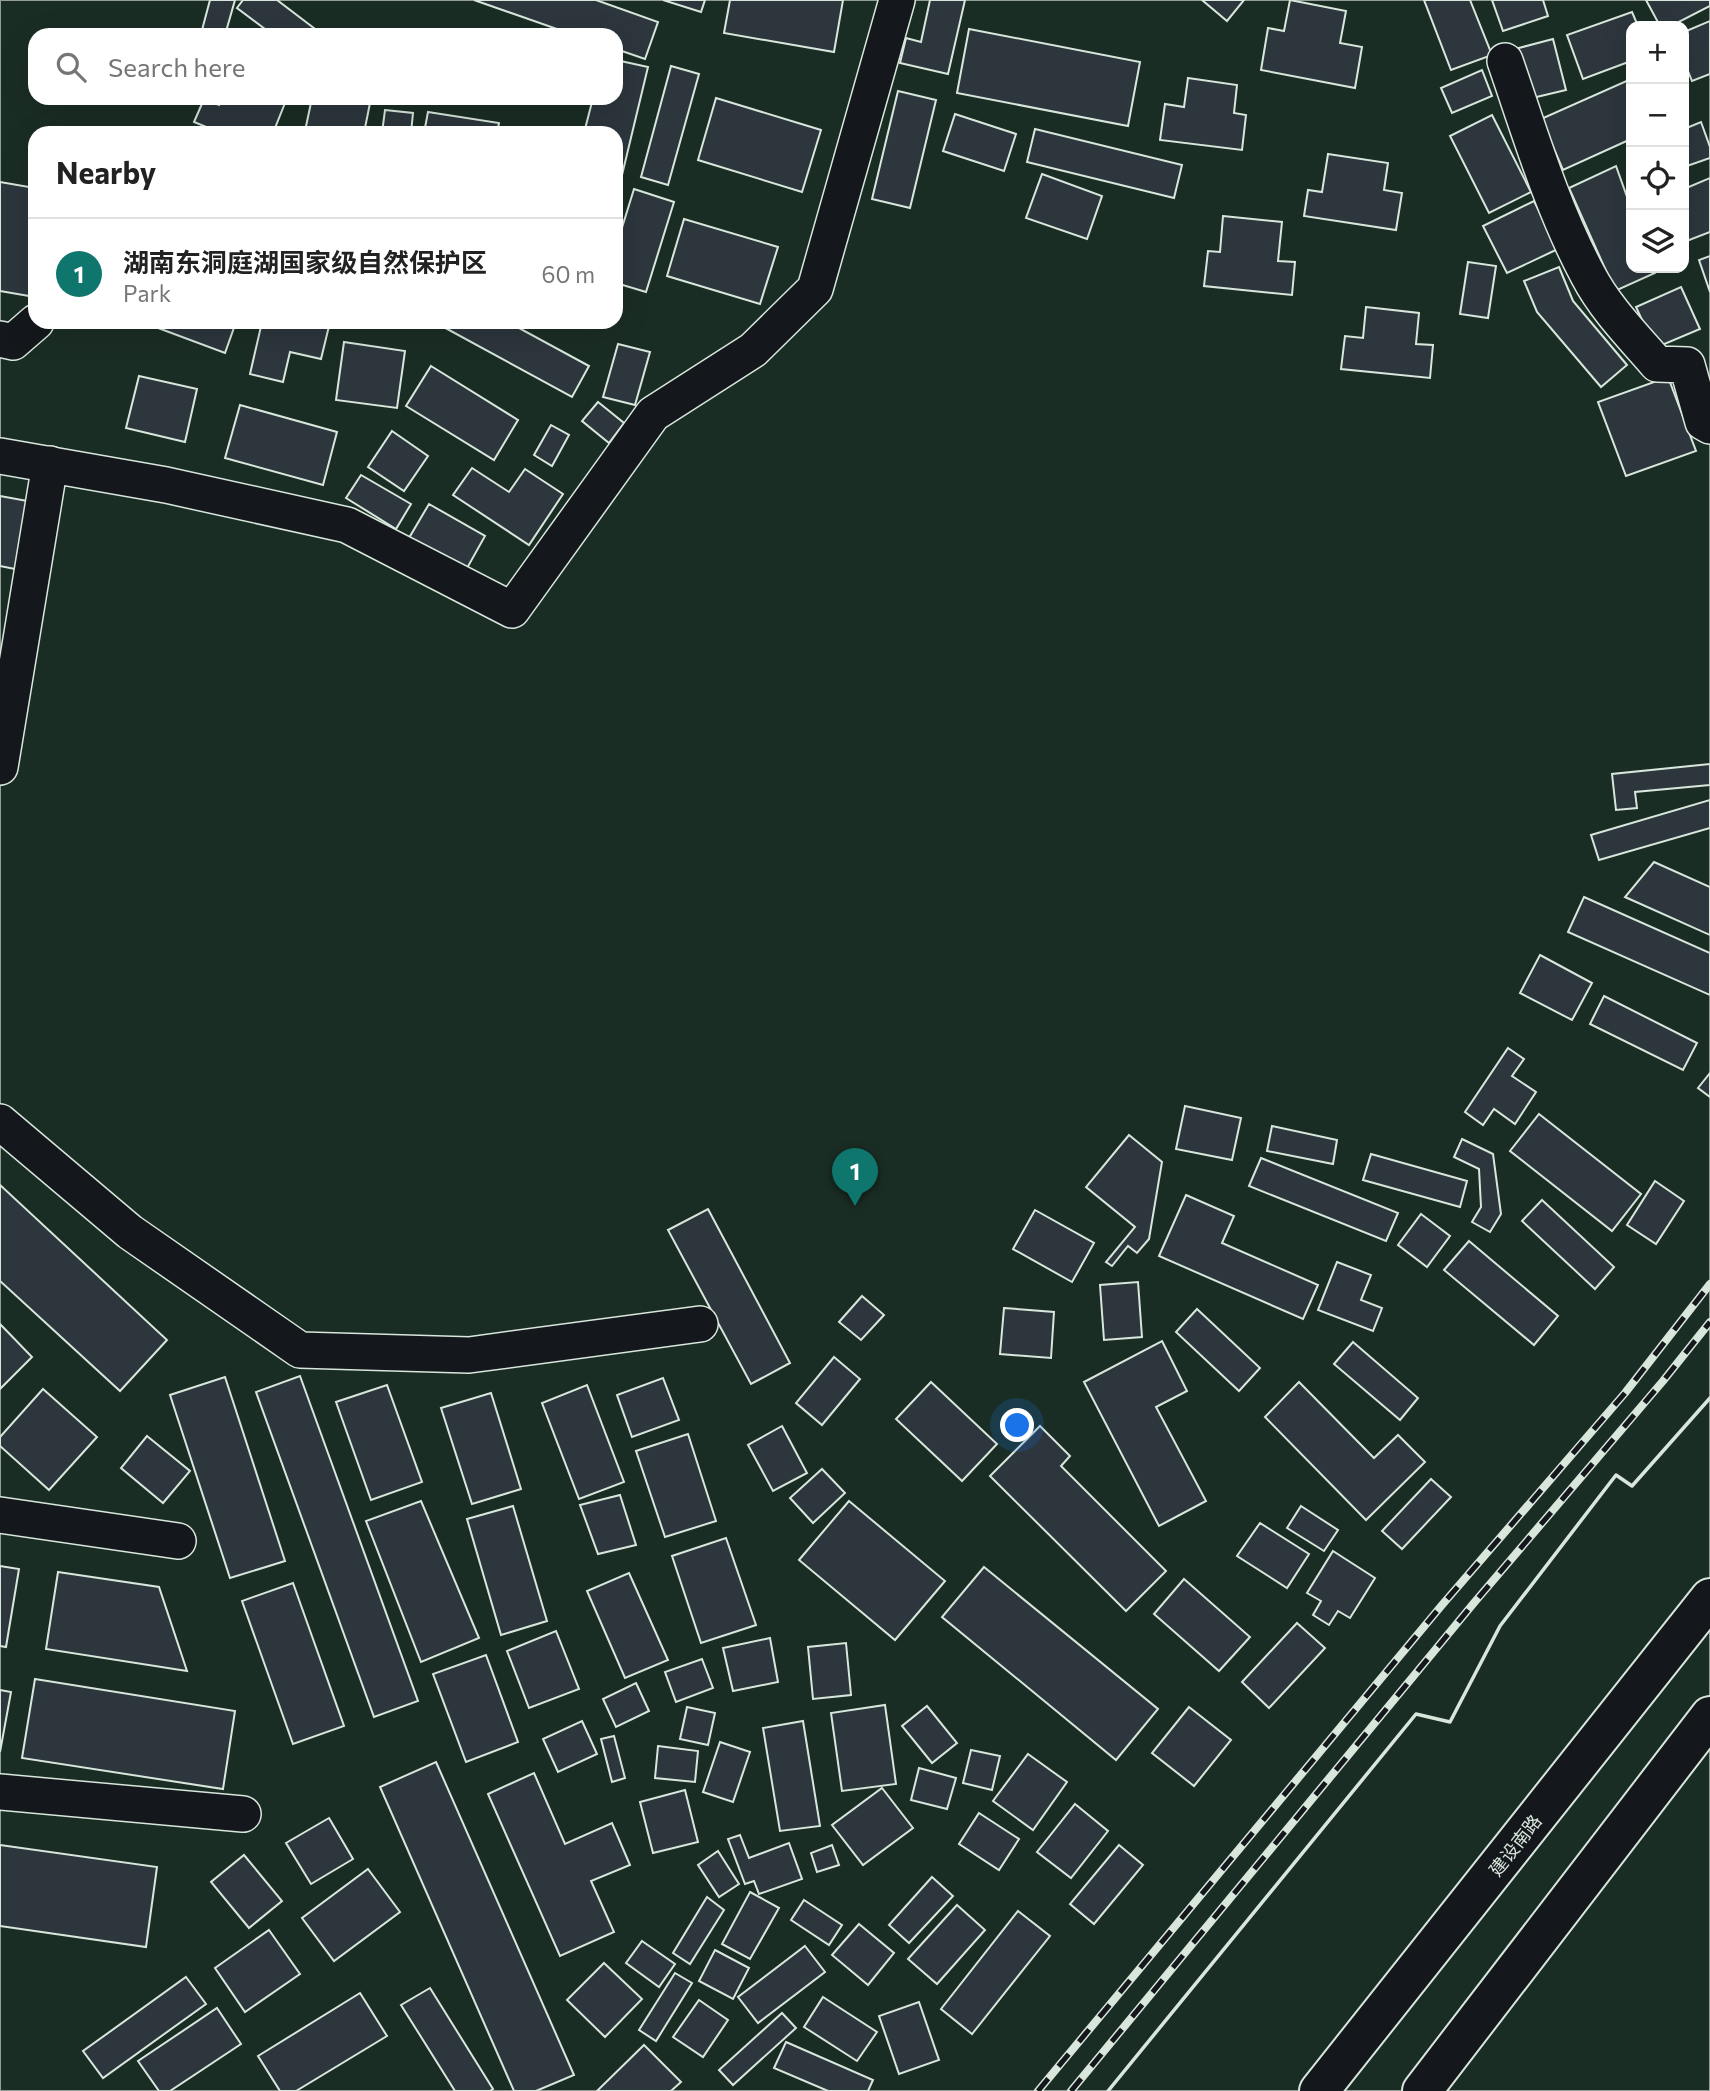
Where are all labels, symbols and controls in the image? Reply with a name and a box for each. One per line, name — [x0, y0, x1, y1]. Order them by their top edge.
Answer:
map controls — [1626, 21, 1689, 273]
button: + — [1626, 21, 1689, 84]
search box — [28, 28, 623, 105]
icon: search — [52, 48, 90, 86]
text: Search here — [108, 51, 246, 82]
button: − — [1626, 84, 1689, 147]
button: locate — [1626, 147, 1689, 210]
text: Nearby — [56, 153, 156, 190]
button: layers — [1626, 210, 1689, 273]
text: 湖南东洞庭湖国家级自然保护区 — [123, 246, 487, 277]
text: 1 — [74, 260, 84, 288]
text: 60 m — [542, 260, 595, 288]
text: Park — [123, 279, 171, 307]
pin: 1 — [832, 1148, 878, 1206]
your location — [1000, 1408, 1034, 1442]
street label: 建设南路 — [1484, 1810, 1546, 1880]

